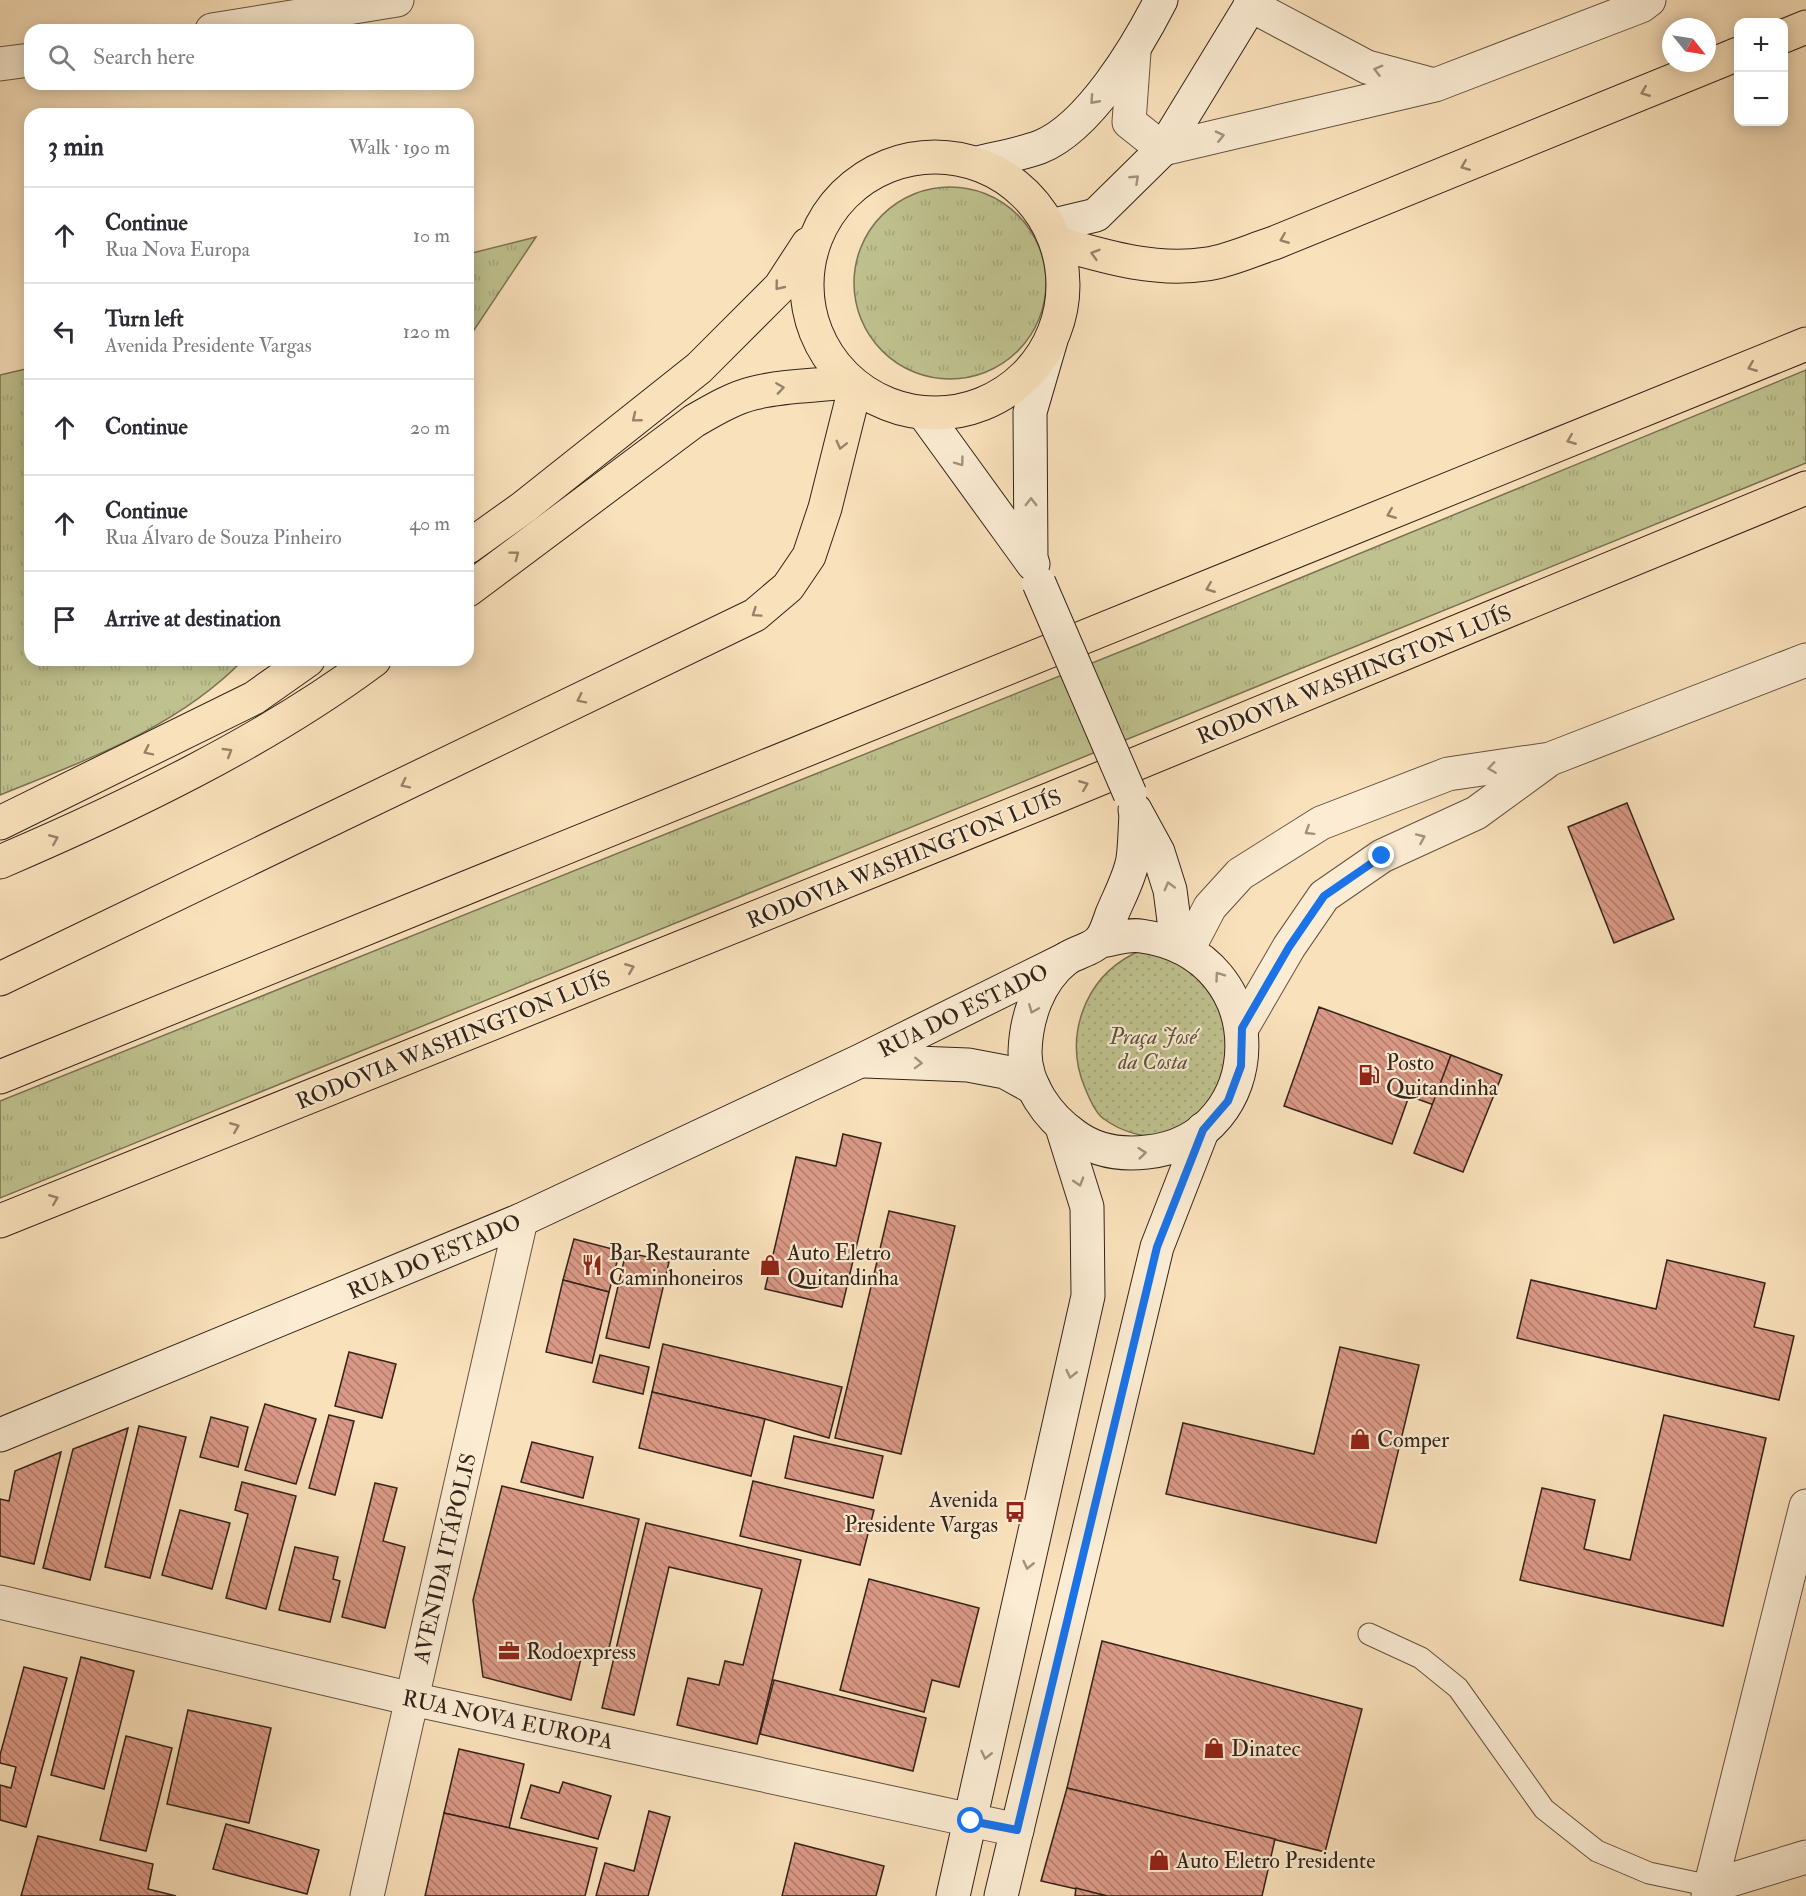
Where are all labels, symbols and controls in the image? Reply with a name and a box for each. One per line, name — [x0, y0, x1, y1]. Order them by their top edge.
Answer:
north arrow — [1662, 18, 1716, 72]
map controls — [1734, 18, 1788, 126]
button: + — [1734, 18, 1788, 72]
search box — [24, 24, 474, 90]
icon: search — [45, 41, 78, 74]
text: Search here — [93, 43, 195, 71]
one-way arrow — [1373, 65, 1384, 77]
button: − — [1734, 72, 1788, 126]
one-way arrow — [1641, 85, 1652, 97]
one-way arrow — [1090, 94, 1101, 104]
one-way arrow — [1215, 130, 1225, 143]
text: 3 min — [48, 131, 104, 163]
text: Walk · 190 m — [349, 135, 450, 160]
one-way arrow — [1460, 159, 1471, 171]
one-way arrow — [1128, 175, 1138, 186]
text: Continue — [105, 209, 188, 237]
icon: ahead — [48, 219, 81, 252]
text: 10 m — [413, 223, 450, 248]
one-way arrow — [1280, 232, 1291, 244]
text: Rua Nova Europa — [105, 237, 250, 262]
one-way arrow — [1090, 249, 1101, 261]
one-way arrow — [776, 279, 787, 290]
text: Turn left — [105, 305, 184, 333]
icon: left — [48, 315, 81, 348]
text: 120 m — [403, 319, 450, 344]
text: Avenida Presidente Vargas — [105, 333, 312, 358]
one-way arrow — [1747, 360, 1758, 372]
one-way arrow — [776, 383, 785, 395]
one-way arrow — [632, 410, 643, 421]
icon: ahead — [48, 411, 81, 444]
text: Continue — [105, 413, 188, 441]
text: 20 m — [410, 415, 450, 440]
one-way arrow — [1567, 433, 1578, 445]
one-way arrow — [835, 439, 848, 449]
one-way arrow — [953, 455, 964, 466]
text: Continue — [105, 497, 188, 525]
one-way arrow — [1025, 497, 1037, 506]
icon: ahead — [48, 507, 81, 540]
one-way arrow — [1386, 507, 1397, 519]
text: 40 m — [409, 511, 450, 536]
text: Rua Álvaro de Souza Pinheiro — [105, 525, 342, 550]
one-way arrow — [508, 551, 519, 562]
one-way arrow — [1205, 581, 1216, 593]
street label: RODOVIA WASHINGTON LUÍS — [1193, 599, 1516, 751]
icon: arrive — [48, 603, 81, 636]
text: Arrive at destination — [105, 605, 281, 633]
one-way arrow — [751, 605, 762, 616]
one-way arrow — [576, 691, 587, 703]
one-way arrow — [143, 743, 154, 755]
one-way arrow — [222, 747, 232, 759]
one-way arrow — [1487, 761, 1496, 773]
one-way arrow — [401, 776, 412, 788]
one-way arrow — [1078, 780, 1089, 792]
street label: RODOVIA WASHINGTON LUÍS — [743, 783, 1066, 935]
one-way arrow — [1305, 823, 1315, 835]
one-way arrow — [1414, 833, 1425, 845]
one-way arrow — [47, 834, 58, 846]
route end — [1368, 842, 1394, 868]
one-way arrow — [1163, 881, 1176, 891]
street label: RUA DO ESTADO — [874, 958, 1053, 1064]
one-way arrow — [624, 963, 635, 975]
street label: RODOVIA WASHINGTON LUÍS — [292, 964, 615, 1116]
one-way arrow — [1215, 972, 1226, 983]
one-way arrow — [1028, 1003, 1040, 1014]
park label: Praça José da Costa — [1108, 1023, 1201, 1076]
place label: Posto Quitandinha — [1386, 1049, 1499, 1102]
one-way arrow — [914, 1056, 923, 1069]
fuel station icon: Posto Quitandinha — [1357, 1063, 1381, 1087]
one-way arrow — [229, 1121, 240, 1134]
one-way arrow — [1138, 1147, 1147, 1160]
one-way arrow — [1072, 1176, 1084, 1187]
one-way arrow — [48, 1194, 59, 1206]
street label: RUA DO ESTADO — [344, 1208, 525, 1306]
place label: Bar Restaurante Caminhoneiros — [609, 1239, 750, 1292]
place label: Auto Eletro Quitandinha — [786, 1239, 900, 1292]
restaurant icon: Bar Restaurante Caminhoneiros — [580, 1253, 604, 1277]
shop icon: Auto Eletro Quitandinha — [758, 1253, 782, 1277]
one-way arrow — [1065, 1369, 1078, 1379]
place label: Comper — [1377, 1426, 1450, 1455]
shop icon: Comper — [1348, 1427, 1372, 1451]
street label: AVENIDA ITÁPOLIS — [407, 1450, 483, 1667]
place label: Avenida Presidente Vargas — [844, 1486, 999, 1539]
bus stop icon: Avenida Presidente Vargas — [1003, 1500, 1027, 1524]
one-way arrow — [1022, 1559, 1035, 1569]
place label: Rodoexpress — [526, 1638, 636, 1667]
office icon: Rodoexpress — [497, 1639, 521, 1663]
street label: RUA NOVA EUROPA — [400, 1684, 616, 1756]
place label: Dinatec — [1231, 1735, 1300, 1763]
shop icon: Dinatec — [1202, 1736, 1226, 1760]
one-way arrow — [980, 1750, 993, 1760]
route start — [957, 1807, 983, 1833]
place label: Auto Eletro Presidente — [1175, 1847, 1375, 1875]
shop icon: Auto Eletro Presidente — [1147, 1848, 1171, 1872]

